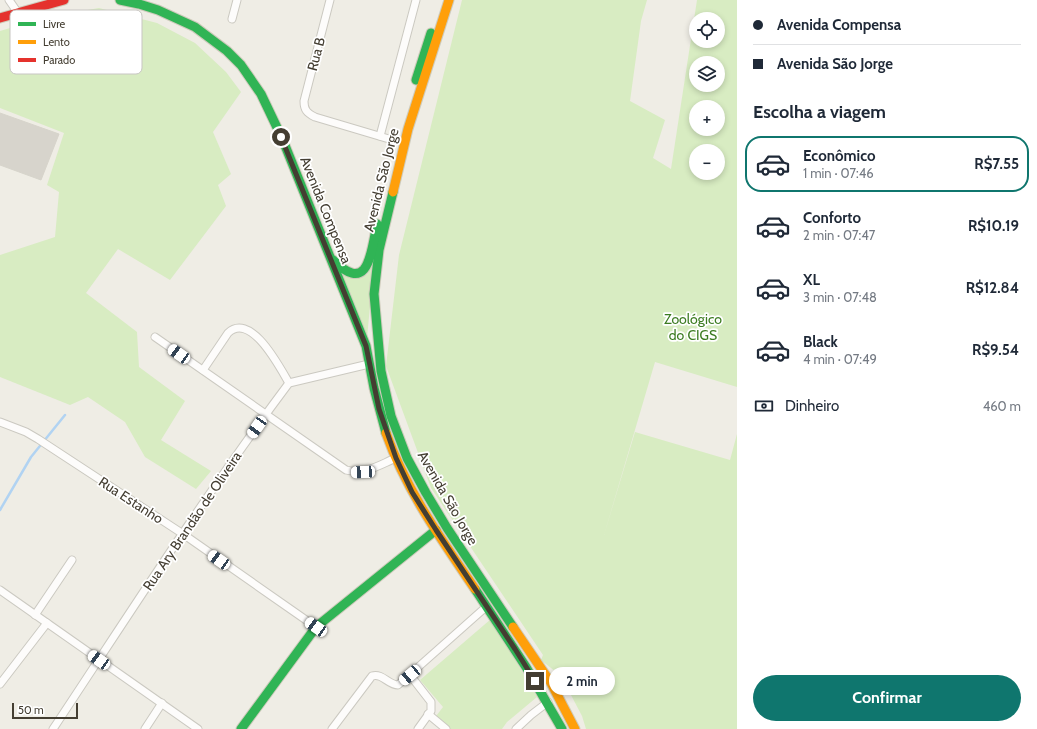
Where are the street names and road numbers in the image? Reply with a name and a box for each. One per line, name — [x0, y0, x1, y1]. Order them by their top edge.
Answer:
street label: Rua B — [303, 35, 329, 73]
street label: Avenida São Jorge — [359, 126, 403, 234]
street label: Avenida Compensa — [296, 154, 356, 267]
street label: Rua Ary Brandão de Oliveira — [139, 448, 246, 594]
street label: Avenida São Jorge — [414, 448, 482, 548]
street label: Rua Estanho — [95, 472, 167, 528]

